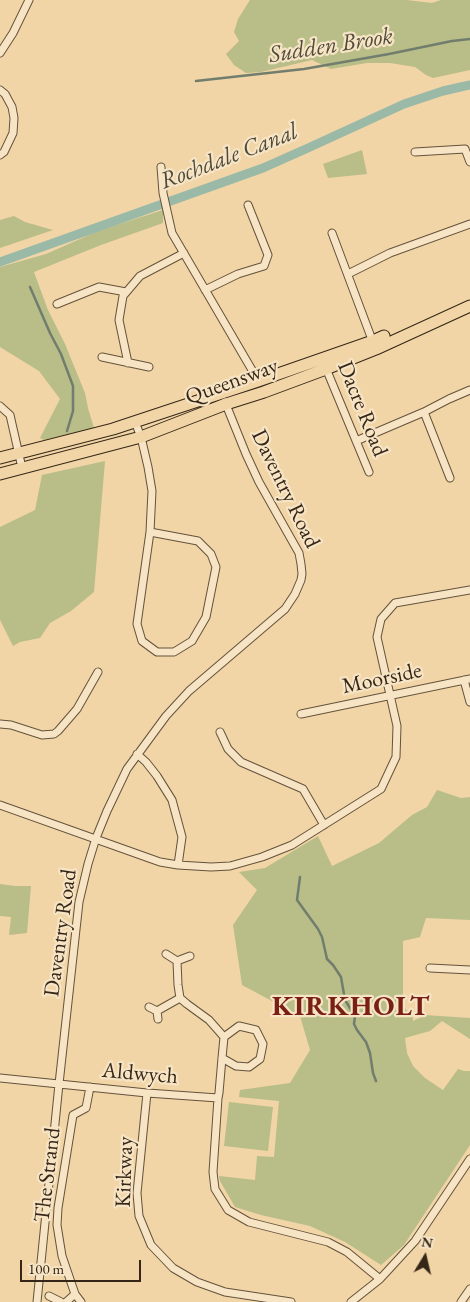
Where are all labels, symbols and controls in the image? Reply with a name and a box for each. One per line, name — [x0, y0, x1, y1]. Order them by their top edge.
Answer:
water label: Sudden Brook — [267, 22, 395, 70]
water label: Rochdale Canal — [156, 118, 302, 196]
street label: Queensway — [182, 353, 282, 411]
street label: Dacre Road — [331, 358, 393, 460]
street label: Daventry Road — [245, 425, 325, 553]
street label: Moorside — [340, 658, 424, 700]
street label: Daventry Road — [39, 868, 83, 998]
district label: KIRKHOLT — [271, 990, 431, 1024]
street label: Aldwych — [101, 1058, 179, 1090]
street label: The Strand — [29, 1126, 67, 1224]
street label: Kirkway — [111, 1136, 139, 1208]
north arrow — [400, 1232, 450, 1282]
text: N — [420, 1232, 434, 1252]
scale bar — [22, 1250, 144, 1282]
text: 100 m — [28, 1259, 64, 1278]

